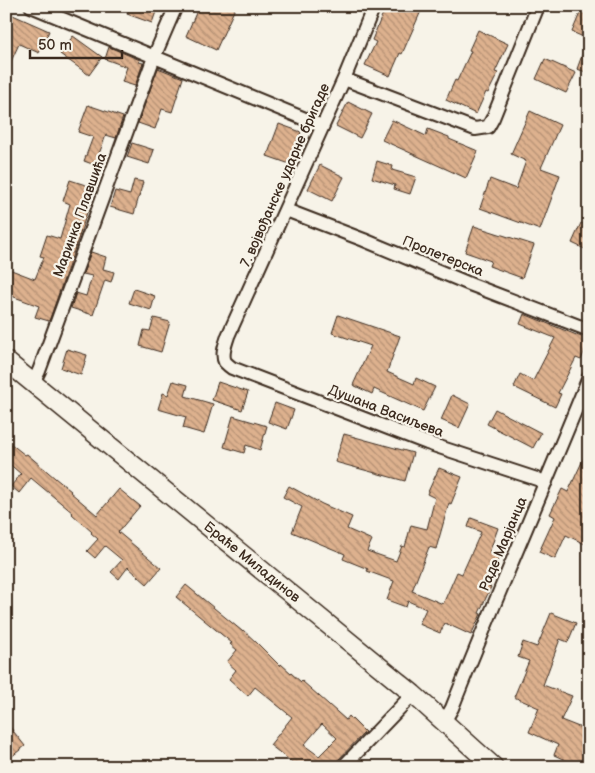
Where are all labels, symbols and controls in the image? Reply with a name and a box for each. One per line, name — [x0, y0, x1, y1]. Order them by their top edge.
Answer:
scale bar — [30, 28, 122, 60]
text: 50 m — [38, 36, 72, 55]
street label: 7. војвођанске ударне бригаде — [237, 80, 333, 269]
street label: Маринка Плавшића — [50, 150, 111, 279]
street label: Пролетерска — [400, 232, 487, 280]
street label: Душана Васиљева — [326, 381, 447, 441]
street label: Раде Марјанца — [475, 494, 531, 594]
street label: Браће Миладинов — [200, 518, 304, 606]

